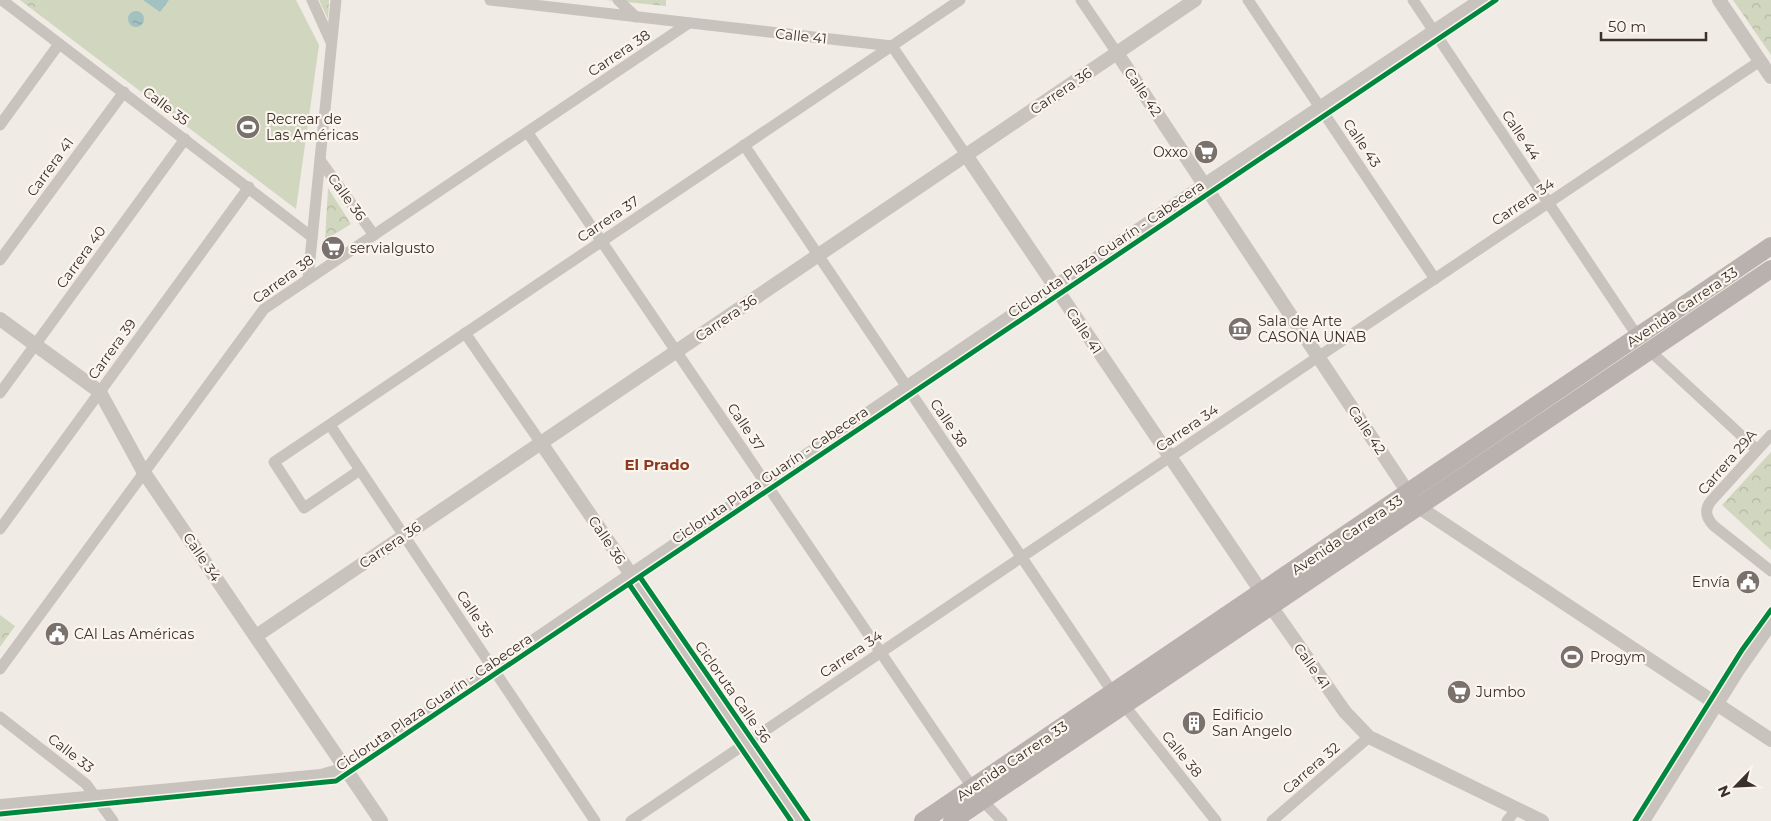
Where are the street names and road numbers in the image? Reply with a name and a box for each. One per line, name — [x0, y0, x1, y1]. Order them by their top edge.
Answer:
street label: Calle 41 — [774, 24, 828, 48]
street label: Carrera 38 — [584, 26, 654, 80]
street label: Carrera 36 — [1027, 63, 1096, 118]
street label: Calle 42 — [1120, 64, 1166, 120]
street label: Calle 35 — [139, 83, 193, 129]
street label: Calle 44 — [1498, 107, 1545, 164]
street label: Calle 43 — [1339, 115, 1385, 171]
street label: Carrera 41 — [23, 134, 77, 200]
street label: Calle 36 — [324, 170, 370, 225]
street label: Carrera 34 — [1488, 174, 1558, 229]
street label: Cicloruta Plaza Guarín - Cabecera — [1004, 176, 1208, 322]
street label: Carrera 37 — [574, 192, 642, 246]
street label: Carrera 40 — [52, 222, 110, 292]
street label: Carrera 38 — [249, 251, 317, 307]
street label: Avenida Carrera 33 — [1623, 263, 1741, 351]
street label: Carrera 36 — [692, 290, 761, 345]
street label: Calle 41 — [1062, 305, 1106, 357]
street label: Carrera 39 — [84, 315, 140, 383]
street label: Calle 38 — [926, 395, 972, 451]
street label: Calle 37 — [724, 400, 768, 454]
street label: Carrera 34 — [1152, 400, 1222, 455]
street label: Cicloruta Plaza Guarín - Cabecera — [668, 402, 872, 548]
street label: Calle 42 — [1344, 402, 1390, 458]
street label: Carrera 29A — [1694, 425, 1761, 498]
street label: Avenida Carrera 33 — [1288, 491, 1406, 579]
street label: Calle 36 — [584, 513, 630, 568]
street label: Carrera 36 — [356, 517, 425, 572]
street label: Calle 34 — [179, 529, 225, 585]
street label: Calle 35 — [453, 587, 497, 641]
street label: Carrera 34 — [816, 626, 886, 681]
street label: Cicloruta Plaza Guarín - Cabecera — [332, 629, 536, 775]
street label: Cicloruta Calle 36 — [691, 637, 775, 747]
street label: Calle 41 — [1290, 640, 1334, 692]
street label: Avenida Carrera 33 — [953, 717, 1071, 805]
street label: Calle 38 — [1158, 727, 1206, 781]
street label: Calle 33 — [44, 729, 98, 777]
street label: Carrera 32 — [1279, 738, 1343, 798]

